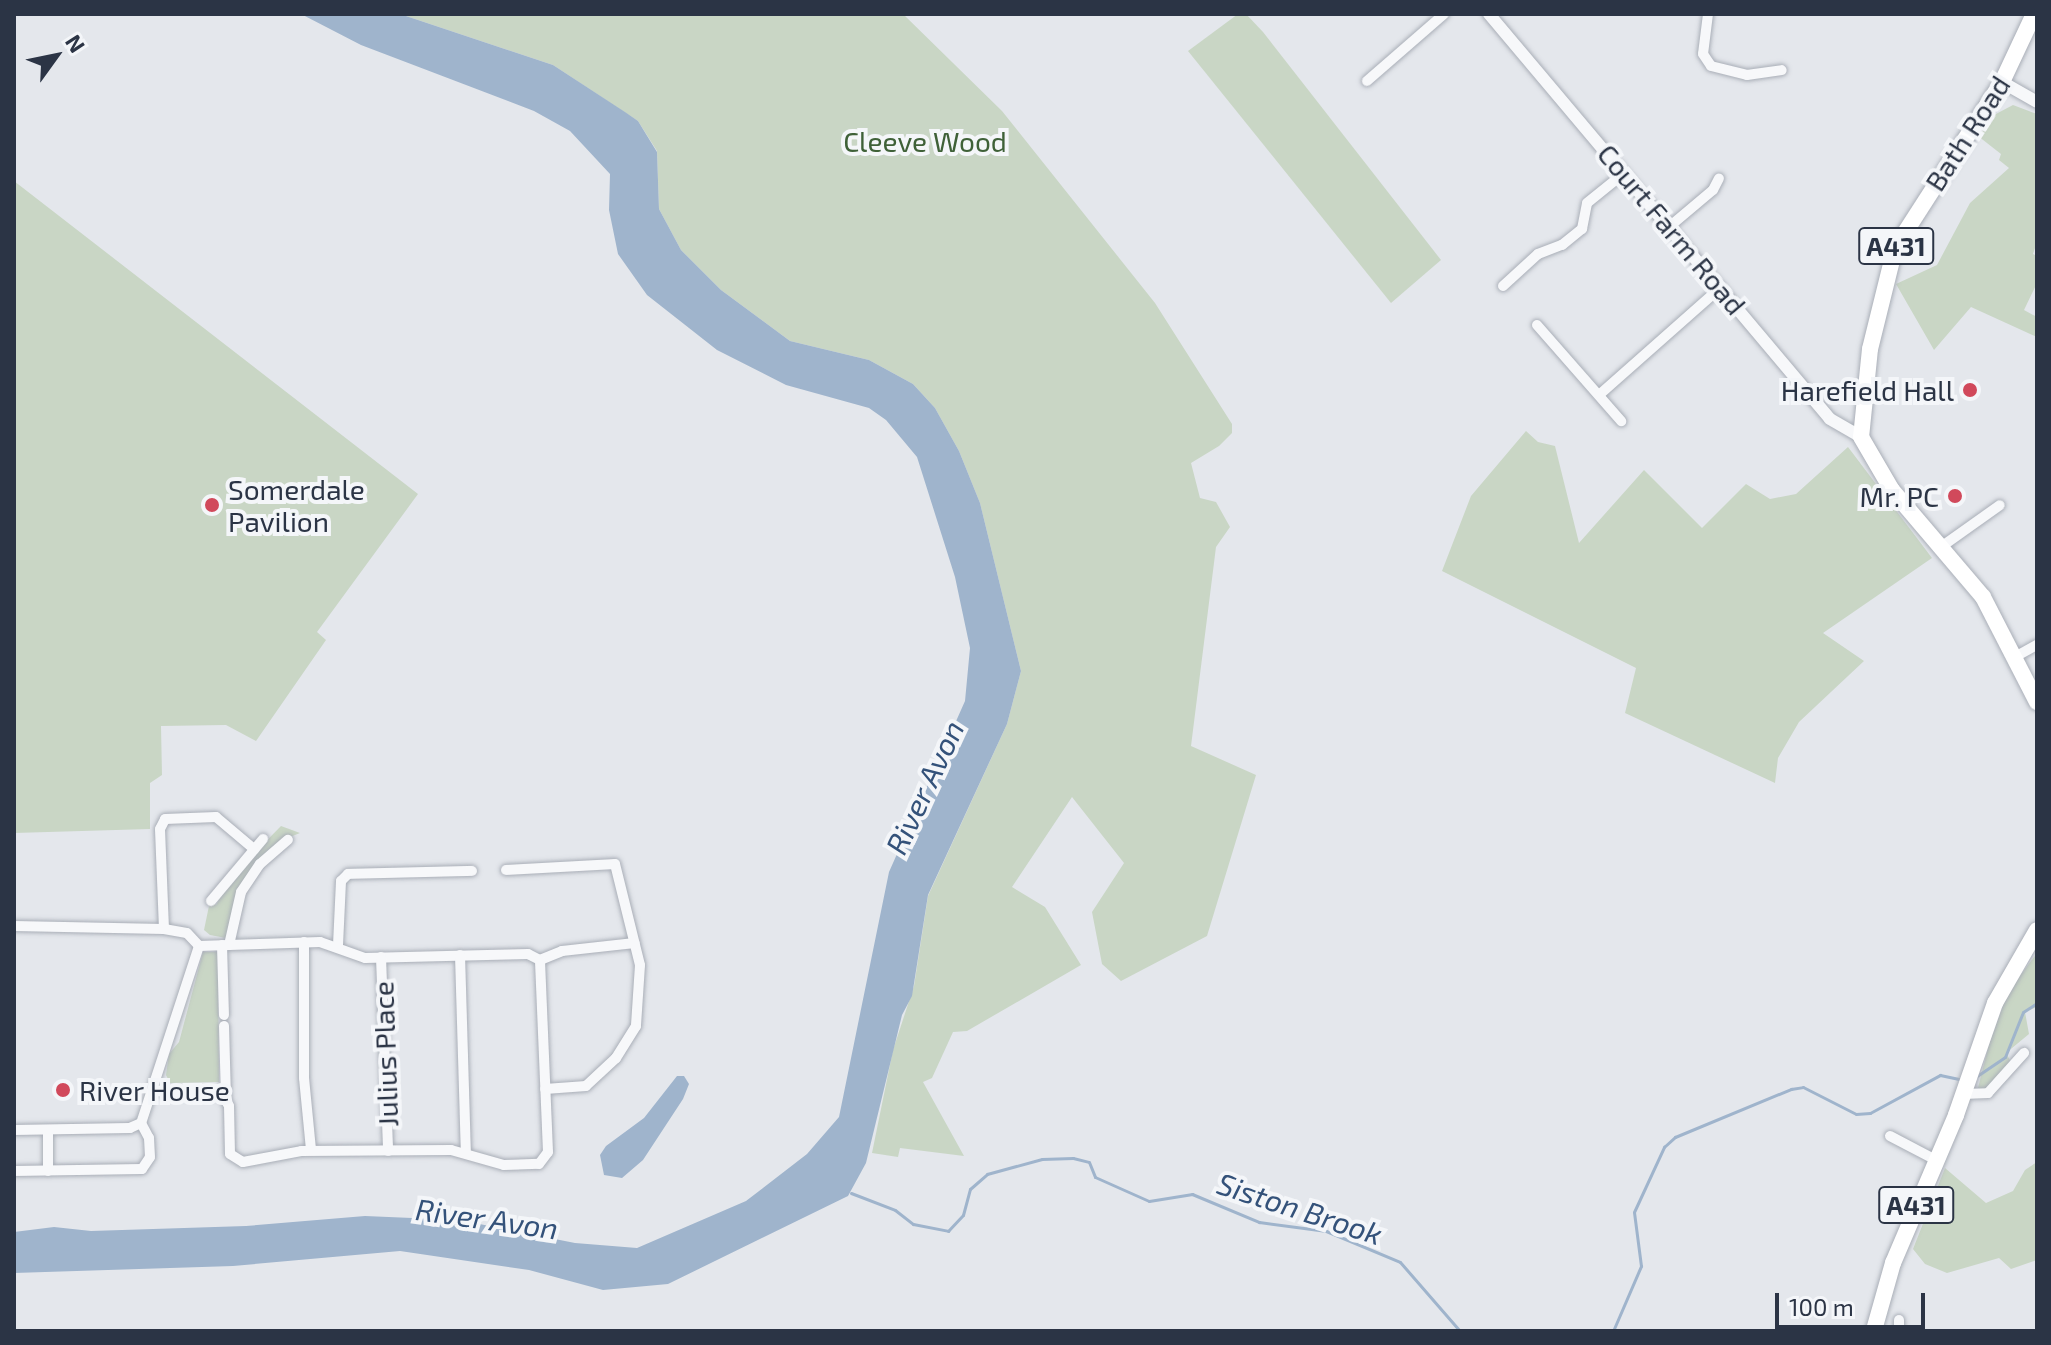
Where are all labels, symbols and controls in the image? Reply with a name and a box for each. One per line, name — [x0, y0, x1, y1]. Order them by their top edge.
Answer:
north arrow — [16, 16, 96, 96]
text: N — [61, 29, 91, 57]
street label: Bath Road — [1917, 69, 2017, 197]
park label: Cleeve Wood — [843, 124, 1007, 158]
street label: Court Farm Road — [1591, 137, 1753, 321]
road number: A431 — [1858, 224, 1934, 268]
place label: Harefield Hall — [1781, 373, 1954, 407]
marker: Harefield Hall — [1961, 381, 1979, 399]
place label: Somerdale Pavilion — [228, 472, 365, 538]
place label: Mr. PC — [1860, 479, 1939, 513]
marker: Mr. PC — [1946, 487, 1964, 505]
marker: Somerdale Pavilion — [203, 496, 221, 514]
water label: River Avon — [877, 714, 971, 860]
street label: Julius Place — [366, 981, 404, 1127]
place label: River House — [79, 1073, 230, 1107]
marker: River House — [54, 1081, 72, 1099]
water label: Siston Brook — [1213, 1164, 1387, 1252]
road number: A431 — [1878, 1183, 1954, 1227]
water label: River Avon — [413, 1190, 561, 1246]
scale bar — [1779, 1277, 1929, 1327]
text: 100 m — [1789, 1292, 1854, 1321]

